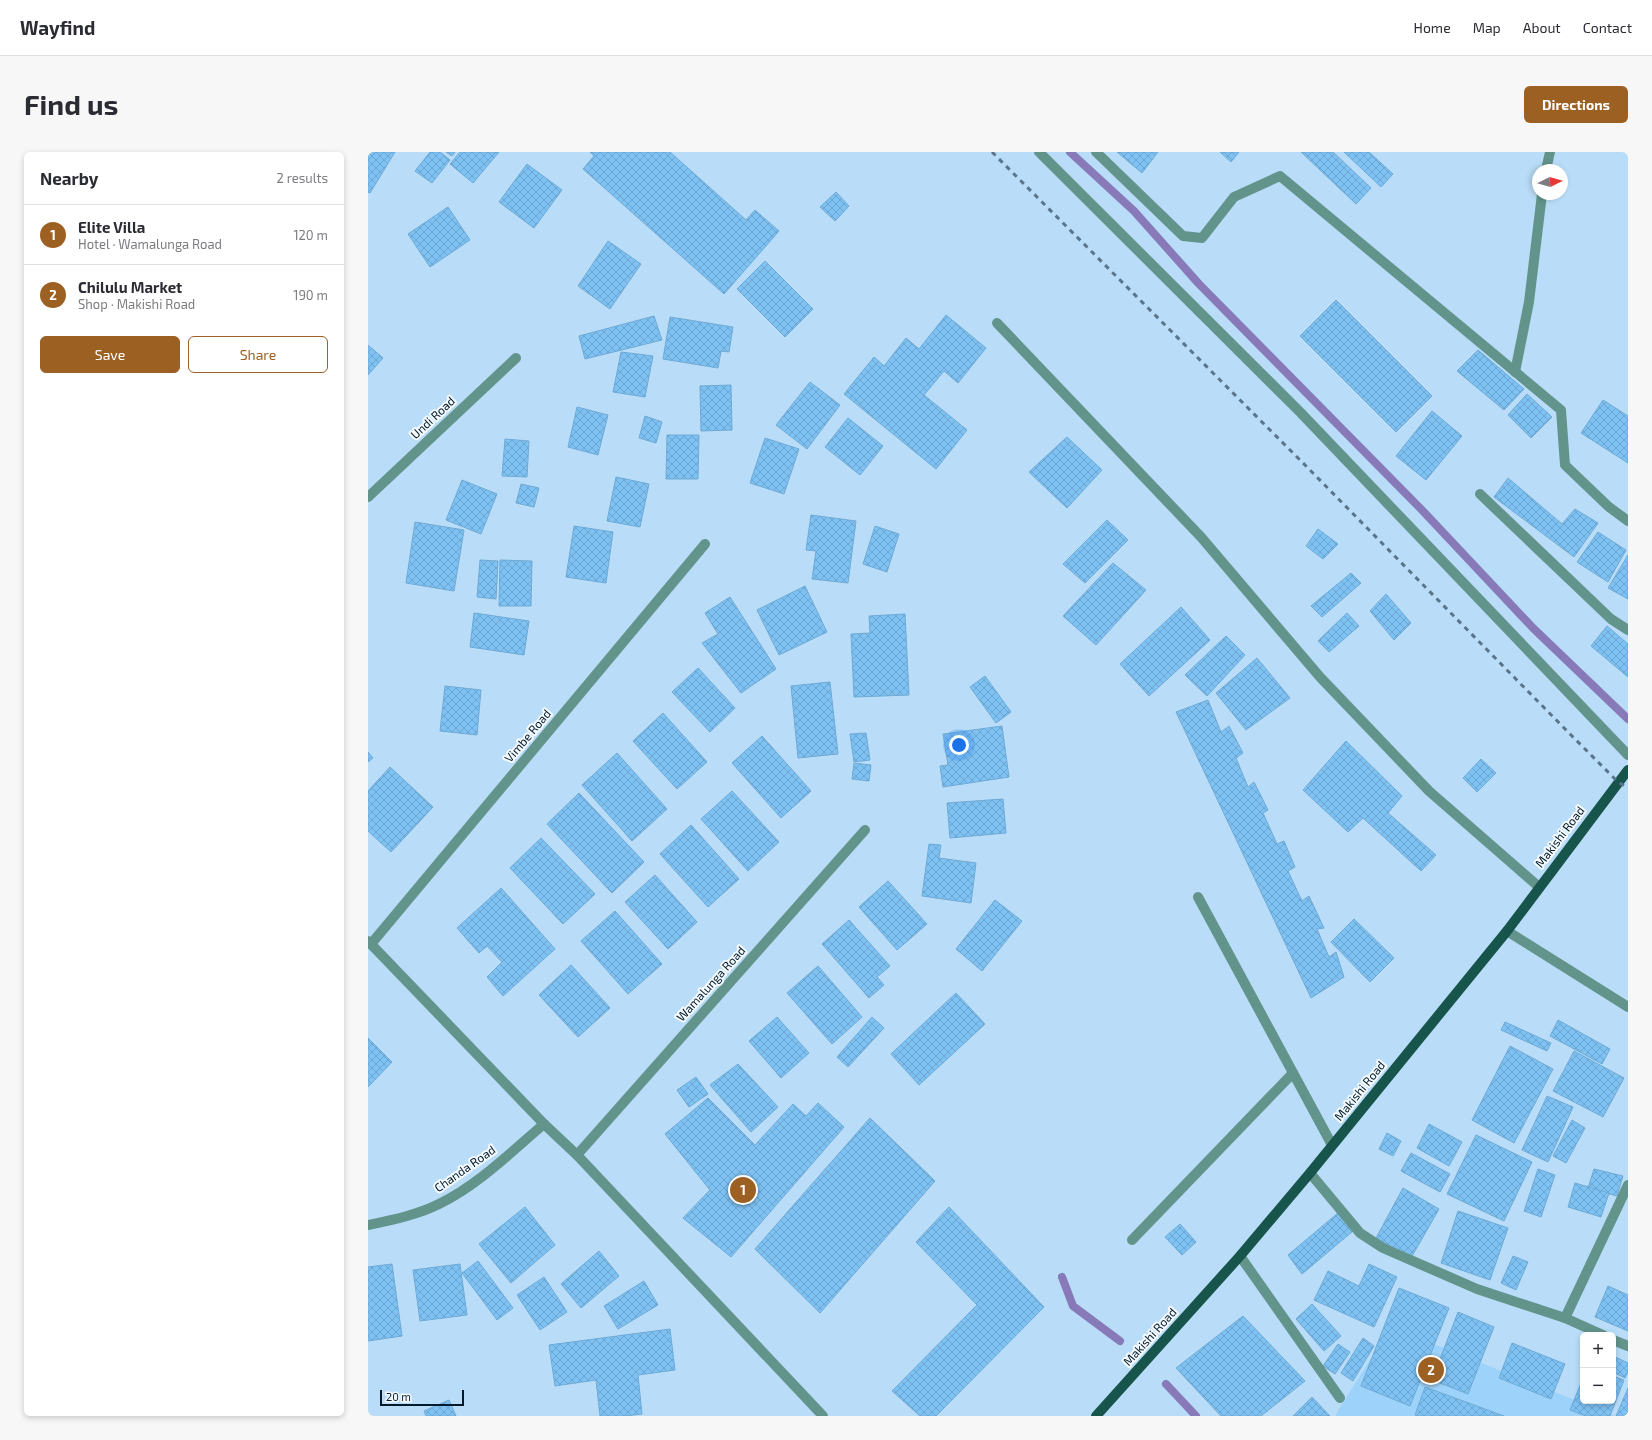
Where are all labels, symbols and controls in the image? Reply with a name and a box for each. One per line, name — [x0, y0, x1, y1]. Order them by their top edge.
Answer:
text: Wayfind — [20, 16, 95, 39]
text: Home — [1414, 19, 1451, 36]
text: Map — [1473, 19, 1501, 36]
text: About — [1523, 19, 1561, 36]
text: Contact — [1583, 19, 1632, 36]
button: Directions — [1524, 86, 1628, 123]
text: Find us — [24, 87, 118, 121]
north arrow — [1532, 164, 1568, 200]
text: Nearby — [40, 168, 98, 188]
text: 2 results — [276, 170, 328, 186]
text: Elite Villa — [78, 218, 145, 236]
text: 1 — [50, 227, 56, 243]
text: 120 m — [293, 227, 328, 243]
text: Hotel · Wamalunga Road — [78, 236, 222, 252]
text: Chilulu Market — [78, 278, 182, 296]
text: 2 — [49, 287, 57, 303]
text: 190 m — [293, 287, 328, 303]
text: Shop · Makishi Road — [78, 296, 195, 312]
button: Save — [40, 336, 180, 373]
button: Share — [188, 336, 328, 373]
street label: Undi Road — [407, 393, 457, 441]
street label: Vimbe Road — [501, 706, 553, 765]
your location — [949, 735, 969, 755]
street label: Makishi Road — [1532, 803, 1587, 870]
street label: Wamalunga Road — [673, 943, 748, 1024]
street label: Makishi Road — [1331, 1058, 1387, 1123]
street label: Chanda Road — [431, 1142, 498, 1194]
pin: 1 — [730, 1175, 756, 1205]
street label: Makishi Road — [1120, 1305, 1179, 1368]
map controls — [1580, 1332, 1616, 1404]
button: + — [1580, 1332, 1616, 1368]
pin: 2 — [1418, 1355, 1444, 1385]
button: − — [1580, 1368, 1616, 1404]
scale bar — [380, 1388, 464, 1407]
text: 20 m — [386, 1390, 411, 1403]

